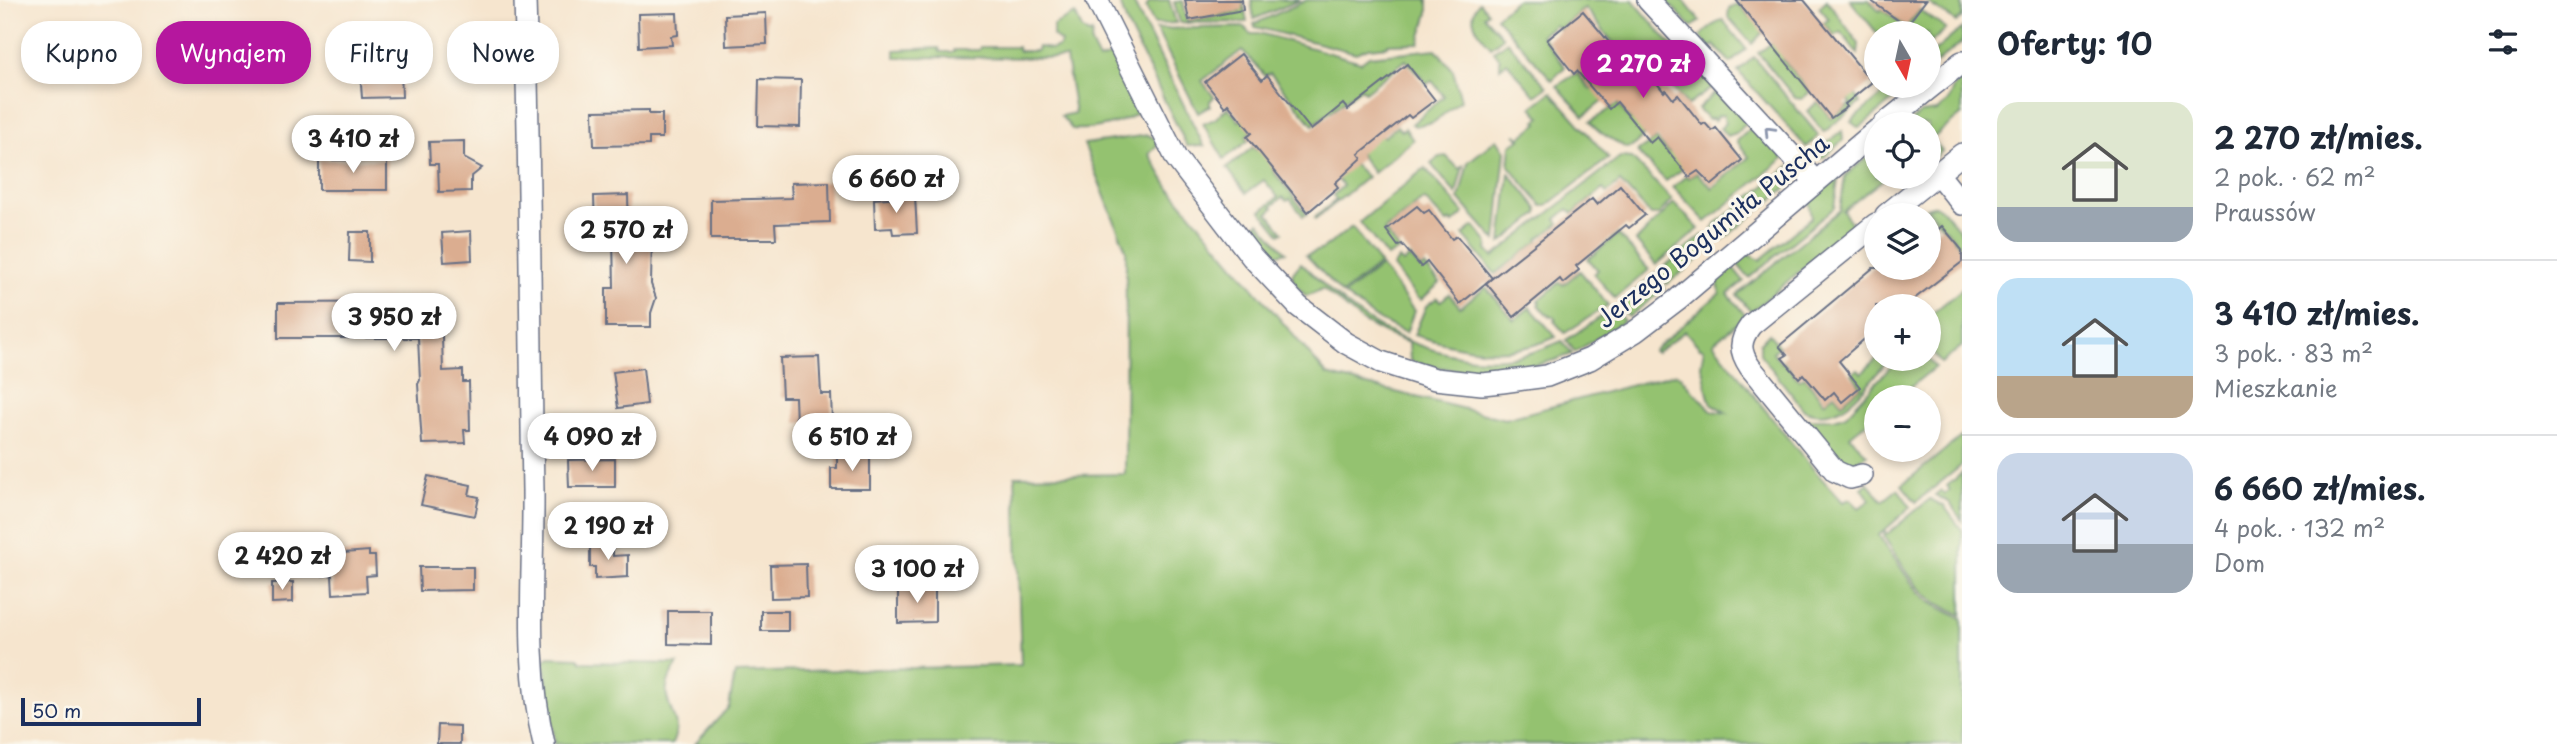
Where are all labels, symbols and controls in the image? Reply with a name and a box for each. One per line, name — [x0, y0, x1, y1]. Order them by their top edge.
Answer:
text: Oferty: 10 — [1997, 20, 2152, 65]
chip: Kupno — [21, 21, 142, 84]
chip: Wynajem — [156, 21, 311, 84]
chip: Filtry — [325, 21, 433, 84]
chip: Nowe — [447, 21, 559, 84]
north arrow — [1864, 21, 1941, 98]
map controls — [1864, 21, 1941, 462]
icon: filters — [2484, 23, 2522, 61]
pin: 2 270 zł — [1571, 41, 1715, 100]
text: 2 270 zł — [1596, 45, 1690, 80]
button: locate — [1864, 112, 1941, 189]
text: 2 270 zł/mies. — [2214, 114, 2423, 159]
pin: 3 410 zł — [281, 116, 425, 175]
text: 3 410 zł — [308, 120, 398, 155]
street label: Jerzego Bogumiła Puscha — [1588, 125, 1836, 335]
one-way arrow — [1765, 126, 1777, 139]
icon: home — [2053, 130, 2137, 214]
pin: 6 660 zł — [824, 156, 968, 215]
text: 2 pok. · 62 m² — [2214, 159, 2376, 194]
text: 6 660 zł — [848, 160, 944, 195]
text: Praussów — [2214, 194, 2316, 229]
button: layers — [1864, 203, 1941, 280]
pin: 2 570 zł — [554, 206, 698, 266]
text: 2 570 zł — [580, 211, 672, 246]
text: 3 410 zł/mies. — [2214, 290, 2420, 335]
pin: 3 950 zł — [322, 294, 466, 353]
button: + — [1864, 294, 1941, 371]
text: 3 950 zł — [348, 298, 440, 333]
icon: home — [2053, 306, 2137, 390]
text: 3 pok. · 83 m² — [2214, 335, 2373, 370]
text: Mieszkanie — [2214, 370, 2338, 405]
button: − — [1864, 385, 1941, 462]
pin: 4 090 zł — [520, 414, 664, 473]
pin: 6 510 zł — [780, 414, 924, 473]
text: 4 090 zł — [543, 418, 641, 453]
text: 6 510 zł — [808, 418, 896, 453]
text: 6 660 zł/mies. — [2214, 465, 2426, 510]
icon: home — [2053, 481, 2137, 565]
pin: 2 190 zł — [536, 503, 680, 562]
text: 2 190 zł — [563, 507, 653, 542]
text: 4 pok. · 132 m² — [2214, 510, 2385, 545]
pin: 2 420 zł — [210, 532, 354, 592]
text: 2 420 zł — [234, 537, 330, 572]
text: Dom — [2214, 545, 2265, 580]
pin: 3 100 zł — [845, 546, 989, 605]
text: 3 100 zł — [871, 550, 963, 585]
scale bar — [21, 695, 201, 727]
text: 50 m — [32, 696, 81, 724]

